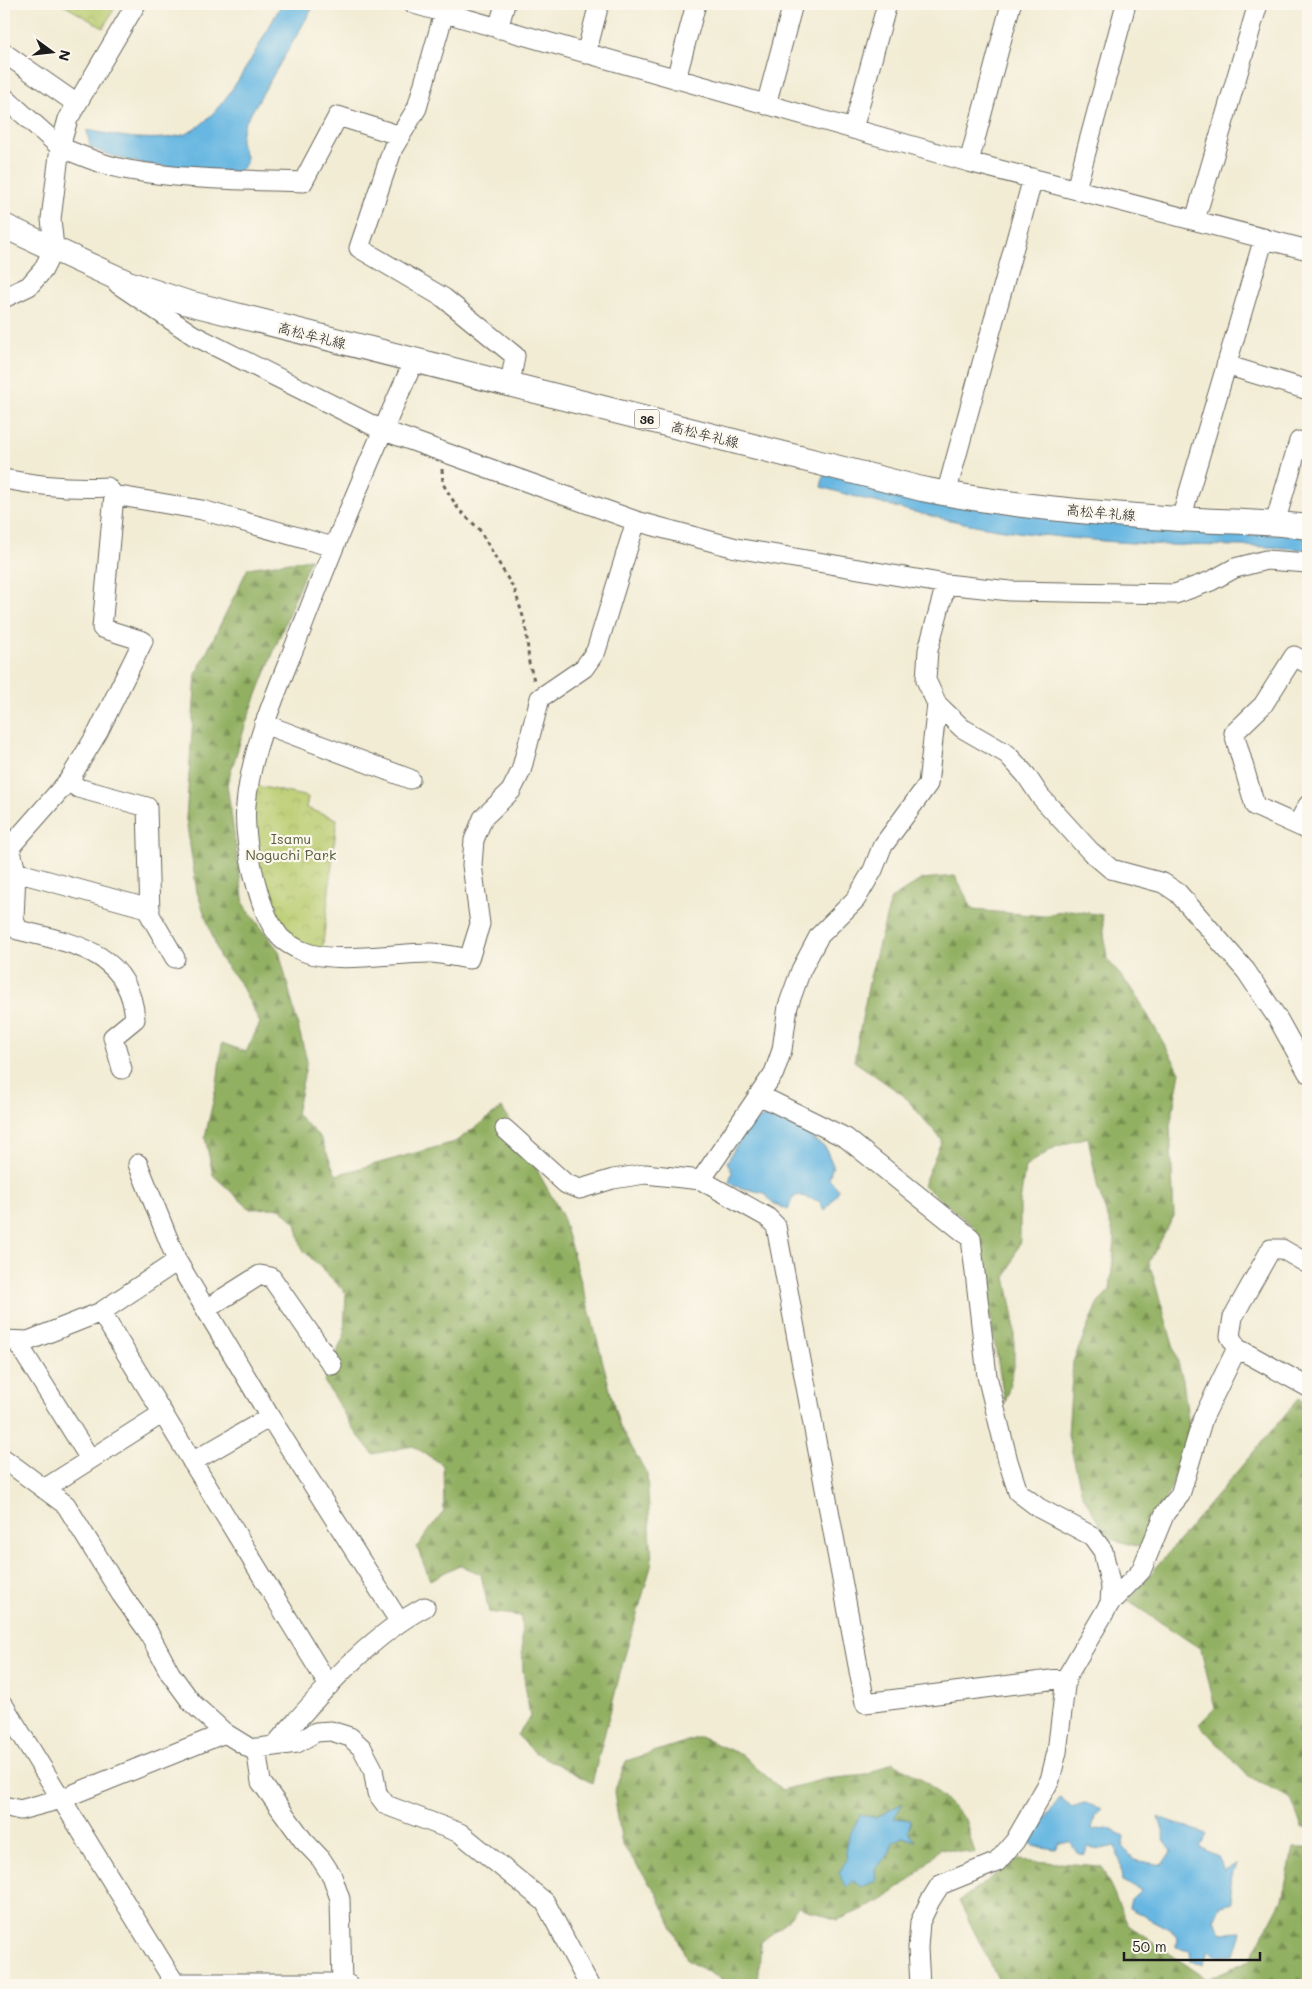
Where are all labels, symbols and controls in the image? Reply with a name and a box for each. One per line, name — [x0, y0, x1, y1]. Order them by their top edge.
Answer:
north arrow — [28, 28, 78, 78]
text: N — [54, 48, 76, 63]
street label: 高松牟礼線 — [276, 317, 348, 353]
road number: 36 — [634, 409, 660, 428]
street label: 高松牟礼線 — [669, 416, 741, 452]
street label: 高松牟礼線 — [1065, 499, 1137, 525]
park label: Isamu Noguchi Park — [245, 829, 337, 864]
scale bar — [1124, 1929, 1261, 1961]
text: 50 m — [1132, 1936, 1167, 1956]

